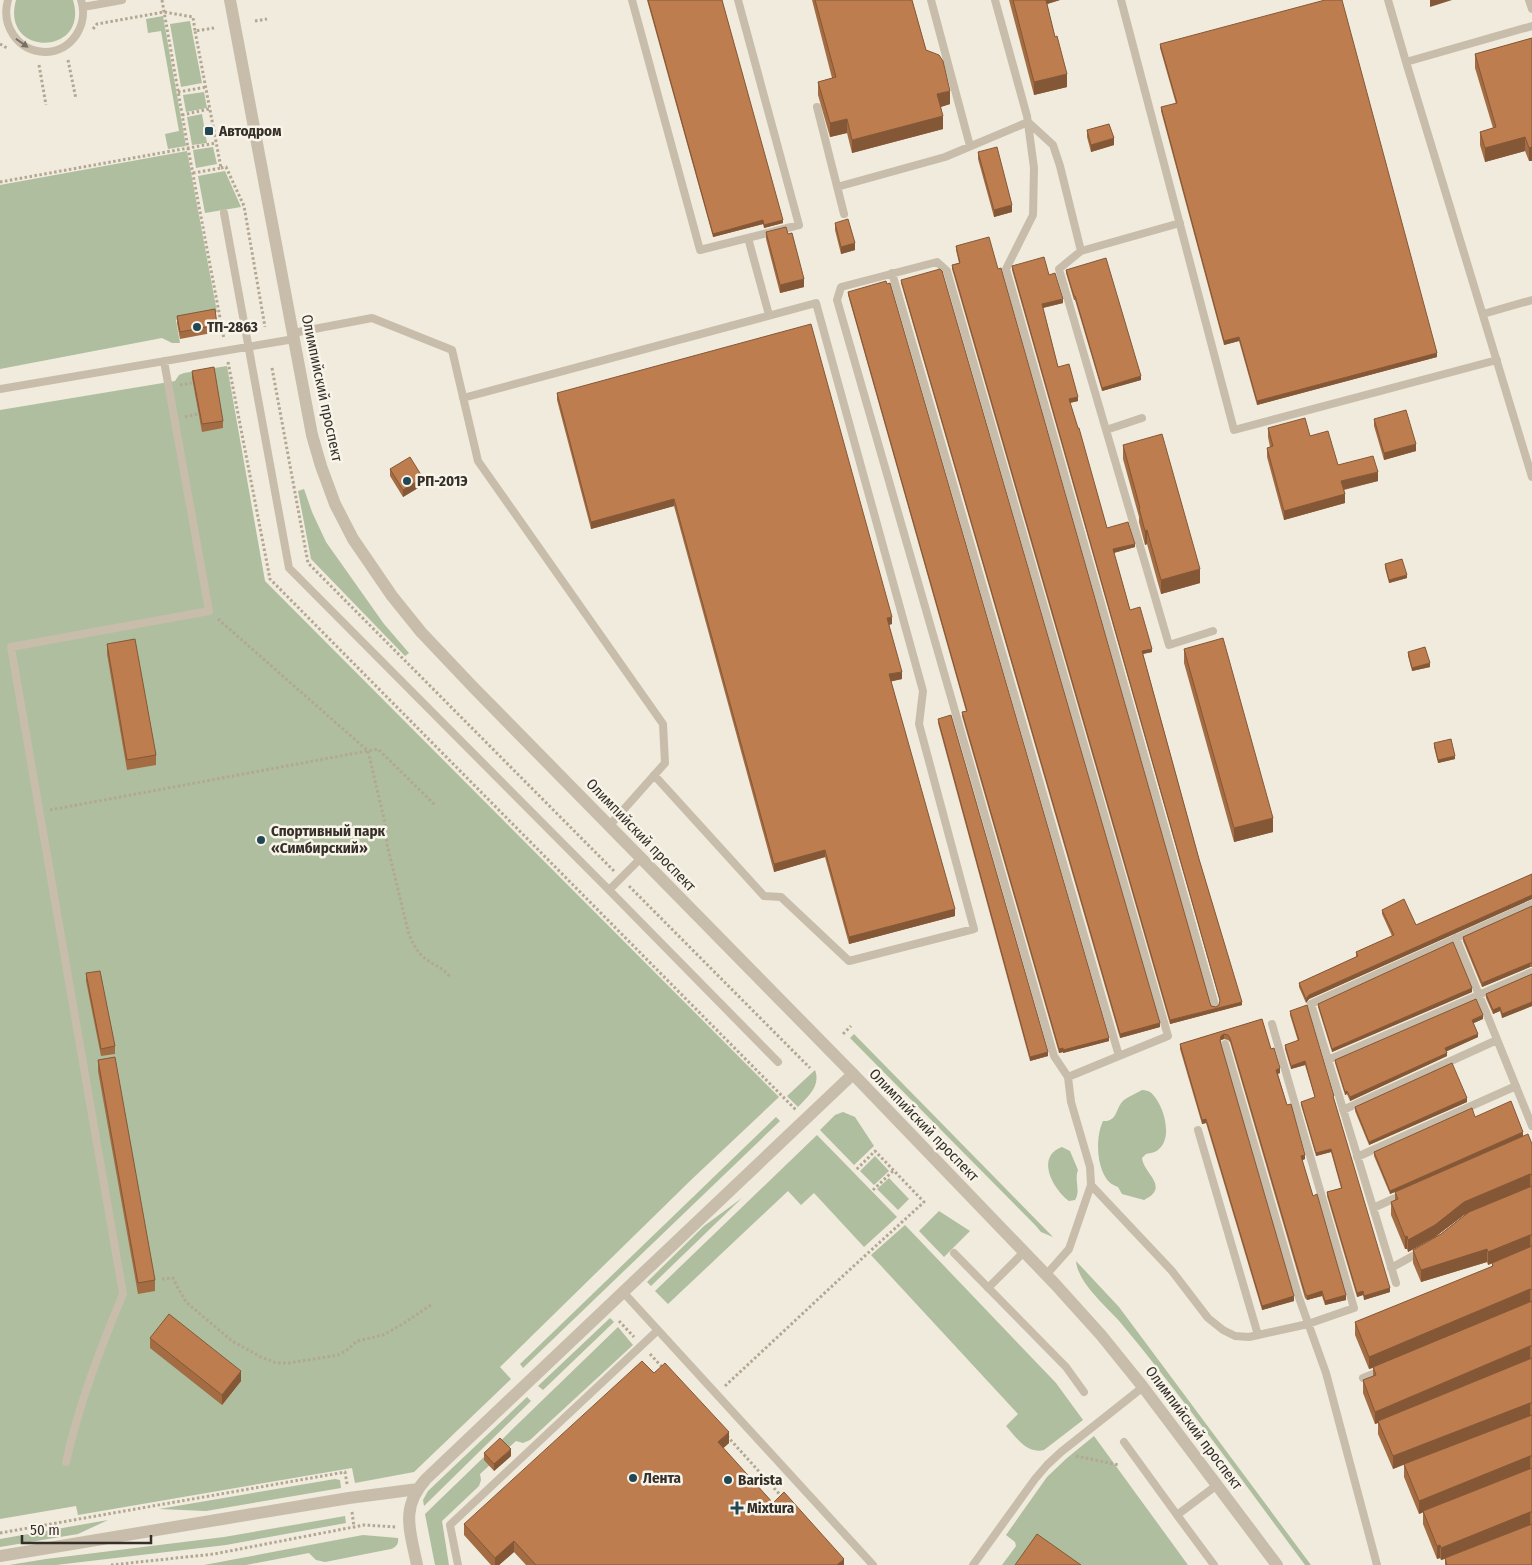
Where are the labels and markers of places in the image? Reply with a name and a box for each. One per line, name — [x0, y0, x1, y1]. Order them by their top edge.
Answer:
place label: Автодром — [218, 122, 281, 140]
marker: Автодром — [203, 125, 215, 137]
place label: ТП-2863 — [207, 318, 258, 336]
marker: ТП-2863 — [191, 321, 203, 333]
place label: РП-201Э — [417, 472, 468, 490]
marker: РП-201Э — [401, 475, 413, 487]
place label: Спортивный парк «Симбирский» — [271, 822, 386, 857]
marker: Спортивный парк «Симбирский» — [255, 834, 267, 846]
place label: Лента — [643, 1469, 681, 1487]
place label: Barista — [738, 1471, 783, 1489]
marker: Лента — [627, 1472, 639, 1484]
marker: Barista — [722, 1474, 734, 1486]
place label: Mixtura — [747, 1499, 795, 1517]
marker: Mixtura — [731, 1502, 743, 1514]

